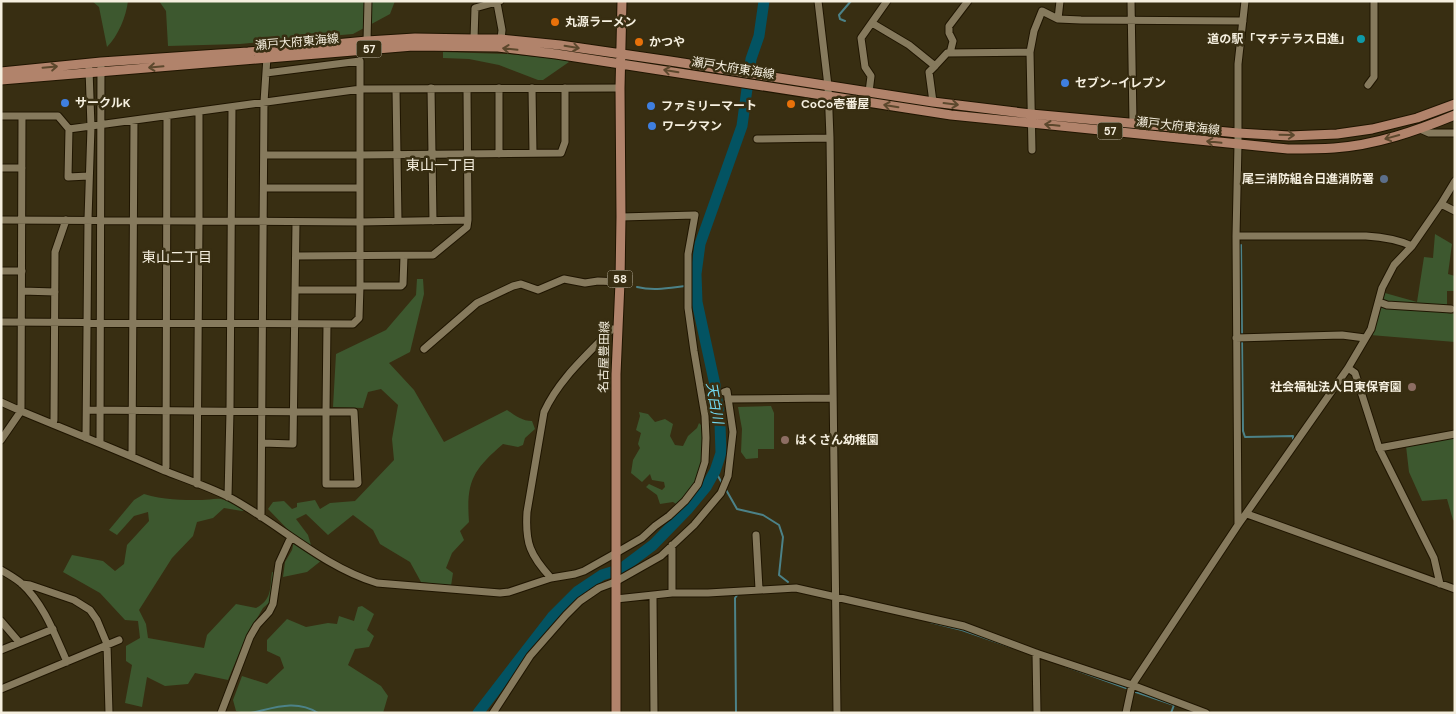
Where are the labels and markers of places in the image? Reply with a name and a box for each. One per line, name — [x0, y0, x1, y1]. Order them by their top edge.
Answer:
place label: 丸源ラーメン — [565, 14, 637, 30]
marker: 丸源ラーメン — [549, 16, 561, 28]
place label: 道の駅「マチテラス日進」 — [1207, 31, 1351, 47]
marker: 道の駅「マチテラス日進」 — [1355, 33, 1367, 45]
place label: かつや — [649, 34, 685, 50]
marker: かつや — [633, 36, 645, 48]
place label: セブン-イレブン — [1075, 75, 1166, 91]
marker: セブン-イレブン — [1059, 77, 1071, 89]
place label: サークルK — [75, 95, 131, 111]
place label: CoCo壱番屋 — [801, 96, 869, 112]
marker: サークルK — [59, 97, 71, 109]
place label: ファミリーマート — [661, 98, 757, 114]
marker: CoCo壱番屋 — [785, 98, 797, 110]
marker: ファミリーマート — [645, 100, 657, 112]
place label: ワークマン — [662, 118, 722, 134]
marker: ワークマン — [646, 120, 658, 132]
place label: 尾三消防組合日進消防署 — [1242, 171, 1374, 187]
marker: 尾三消防組合日進消防署 — [1378, 173, 1390, 185]
place label: 社会福祉法人日東保育園 — [1270, 379, 1402, 395]
marker: 社会福祉法人日東保育園 — [1406, 381, 1418, 393]
place label: はくさん幼稚園 — [795, 432, 879, 448]
marker: はくさん幼稚園 — [779, 434, 791, 446]

